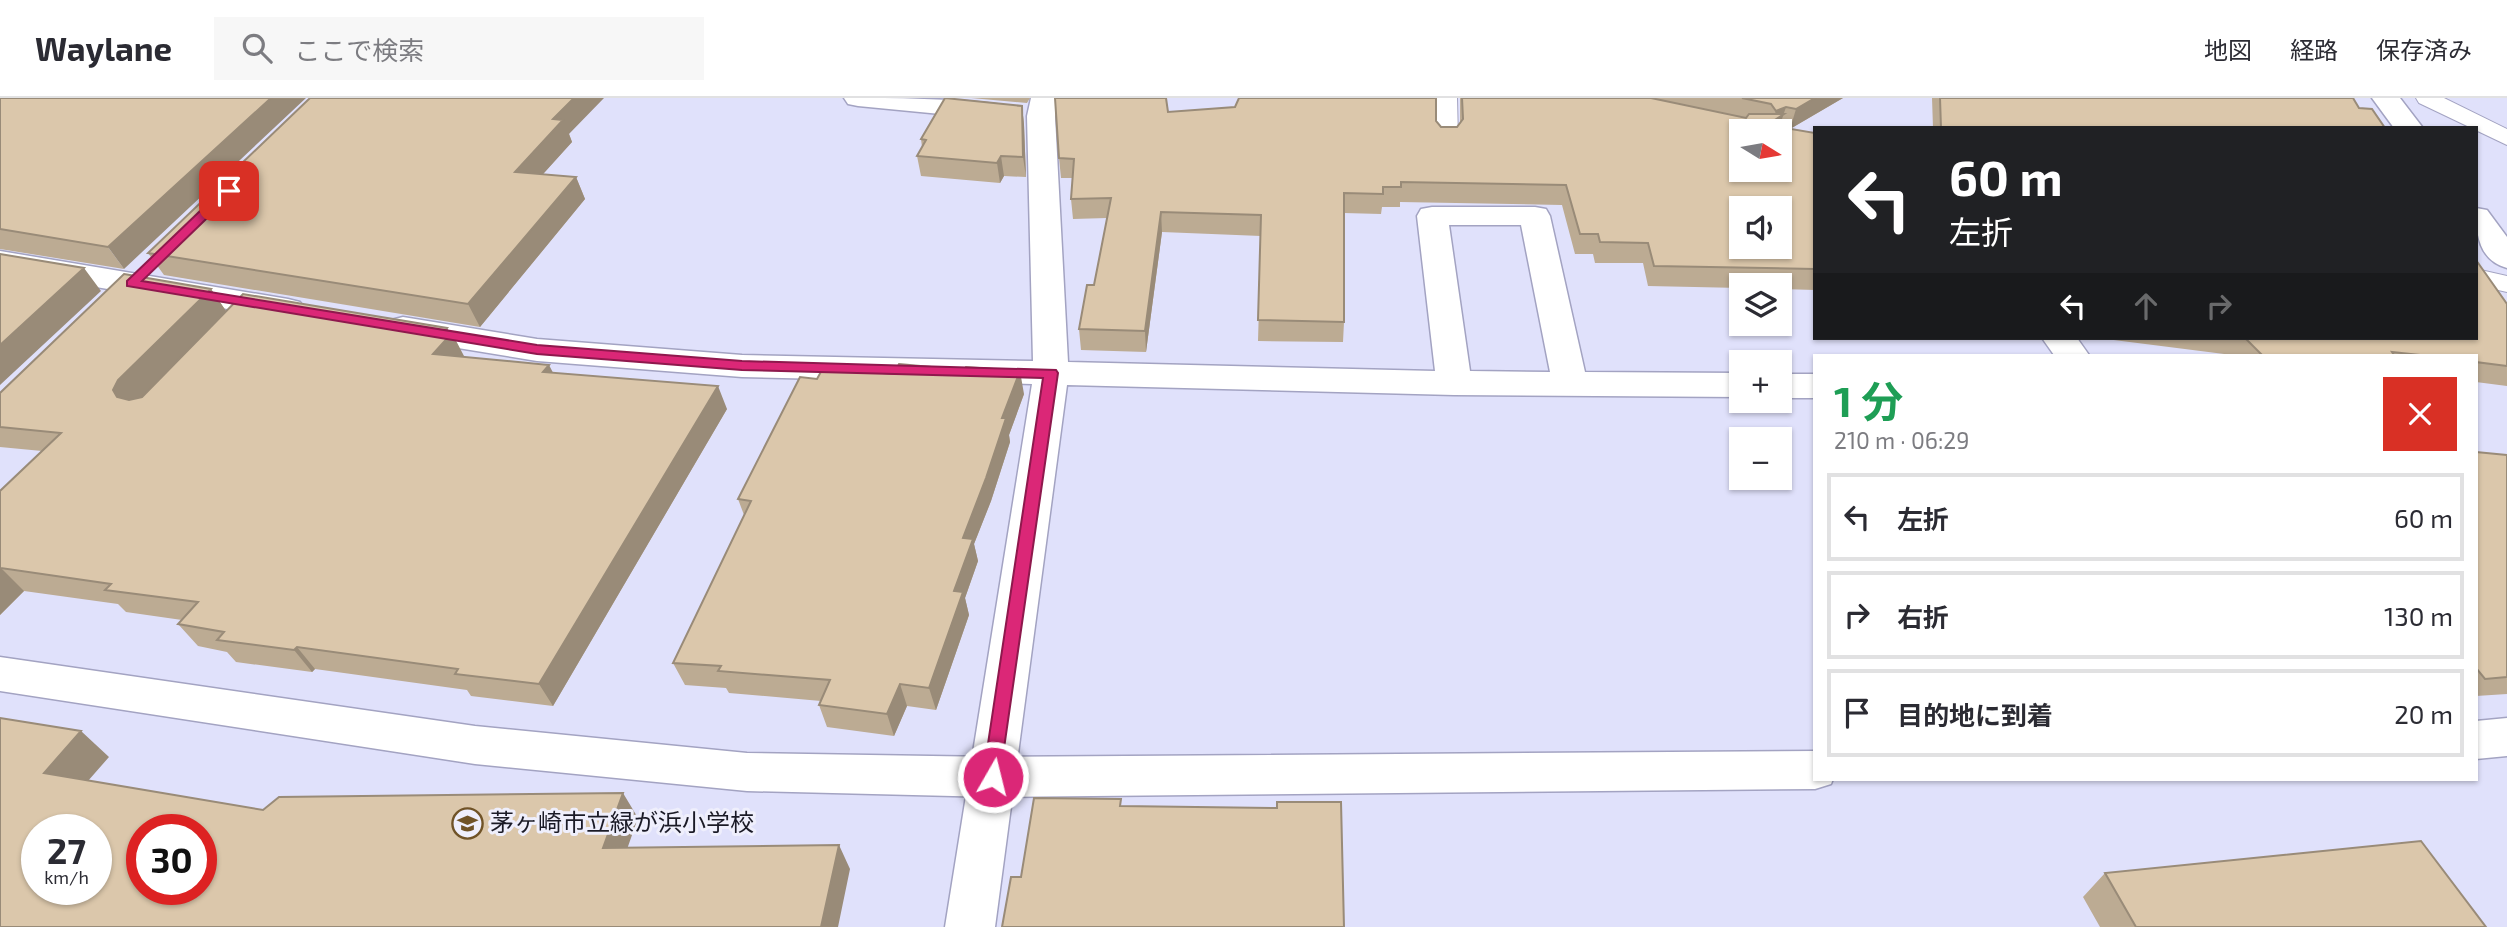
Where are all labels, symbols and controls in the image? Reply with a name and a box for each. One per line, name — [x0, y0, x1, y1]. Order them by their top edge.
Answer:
search box — [214, 17, 704, 80]
text: Waylane — [35, 28, 172, 68]
icon: search — [238, 29, 276, 67]
text: ここで検索 — [294, 34, 424, 65]
text: 地図 — [2204, 35, 2252, 64]
text: 経路 — [2290, 35, 2338, 64]
text: 保存済み — [2376, 35, 2472, 64]
north arrow — [1729, 119, 1792, 182]
map controls — [1729, 119, 1792, 490]
text: 60 m — [1949, 147, 2063, 206]
icon: left — [1834, 154, 1925, 245]
pin — [199, 161, 259, 221]
icon: arrive — [210, 172, 248, 210]
button: sound — [1729, 196, 1792, 259]
text: 左折 — [1949, 212, 2013, 250]
button: layers — [1729, 273, 1792, 336]
icon: left — [2054, 287, 2092, 325]
icon: ahead — [2127, 287, 2165, 325]
icon: right — [2200, 287, 2238, 325]
button: + — [1729, 350, 1792, 413]
text: 1 分 — [1834, 375, 1903, 425]
button: close — [2383, 377, 2457, 451]
text: 210 m · 06:29 — [1834, 426, 1969, 454]
button: − — [1729, 427, 1792, 490]
icon: left — [1838, 498, 1876, 536]
text: 60 m — [2394, 502, 2453, 533]
text: 左折 — [1897, 503, 1949, 534]
icon: right — [1838, 596, 1876, 634]
text: 130 m — [2384, 600, 2453, 631]
text: 右折 — [1897, 601, 1949, 632]
icon: arrive — [1838, 694, 1876, 732]
text: 20 m — [2394, 698, 2453, 729]
text: 目的地に到着 — [1897, 699, 2053, 730]
position arrow — [956, 740, 1030, 814]
school or university icon: 茅ヶ崎市立緑が浜小学校 — [450, 806, 484, 840]
place label: 茅ヶ崎市立緑が浜小学校 — [490, 807, 754, 836]
speed limit sign: 30 — [126, 814, 217, 905]
text: 27 — [47, 829, 86, 871]
text: km/h — [44, 866, 89, 888]

